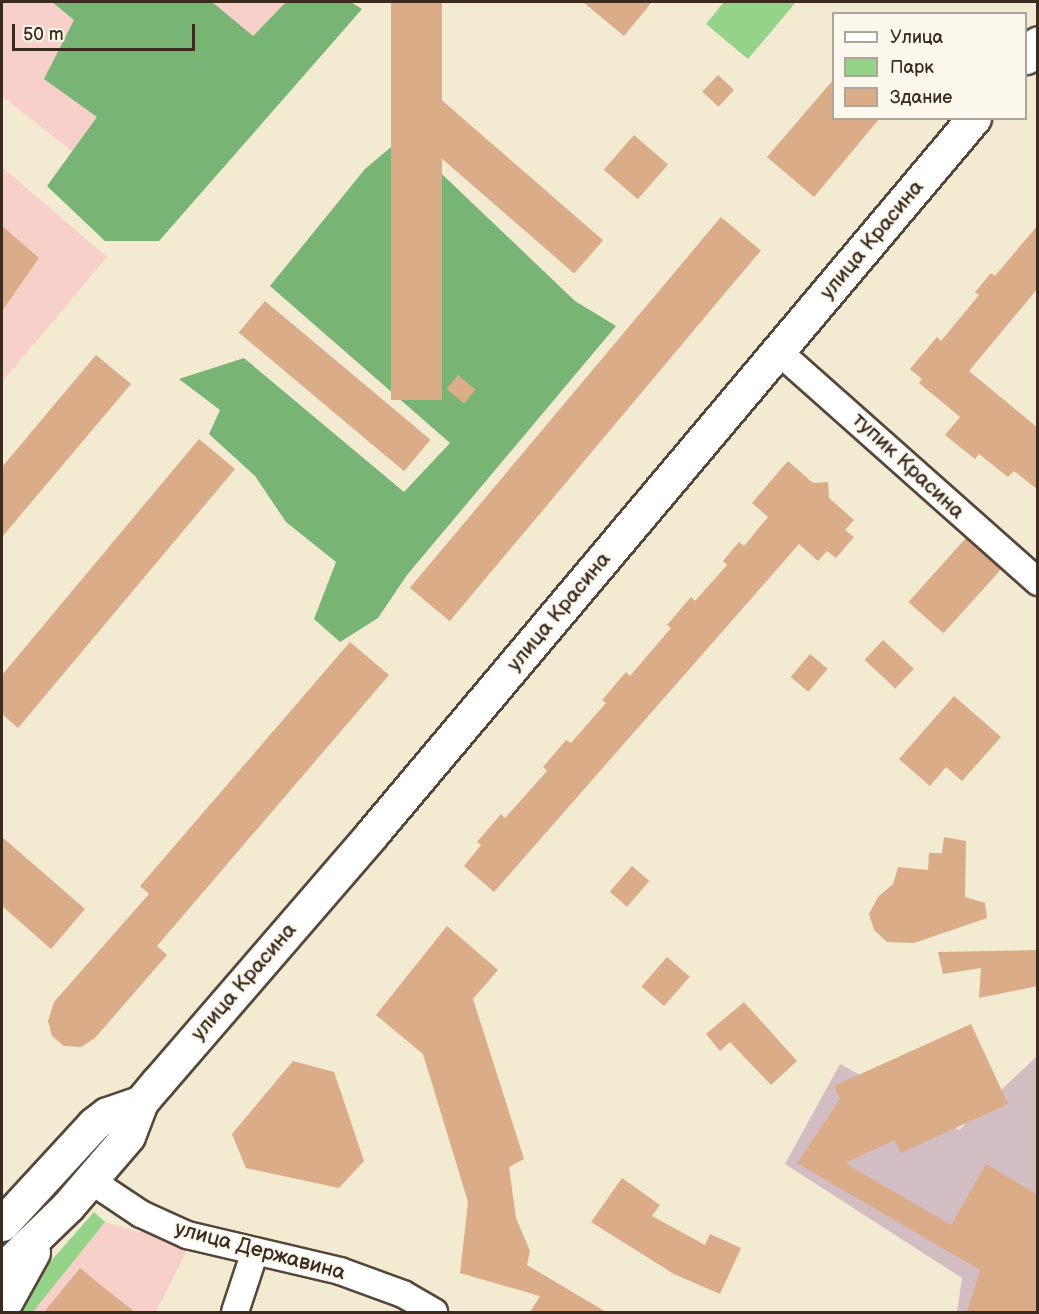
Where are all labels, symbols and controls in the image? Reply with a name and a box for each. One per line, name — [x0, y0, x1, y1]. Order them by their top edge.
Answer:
scale bar — [15, 12, 198, 50]
legend — [832, 12, 1027, 120]
text: 50 m — [23, 24, 64, 45]
text: Улица — [890, 27, 943, 48]
text: Парк — [890, 57, 934, 78]
text: Здание — [890, 87, 952, 108]
street label: улица Красина — [815, 175, 929, 305]
street label: тупик Красина — [847, 408, 969, 524]
street label: улица Красина — [502, 547, 616, 677]
street label: улица Красина — [186, 918, 302, 1046]
street label: улица Державина — [172, 1216, 348, 1286]

